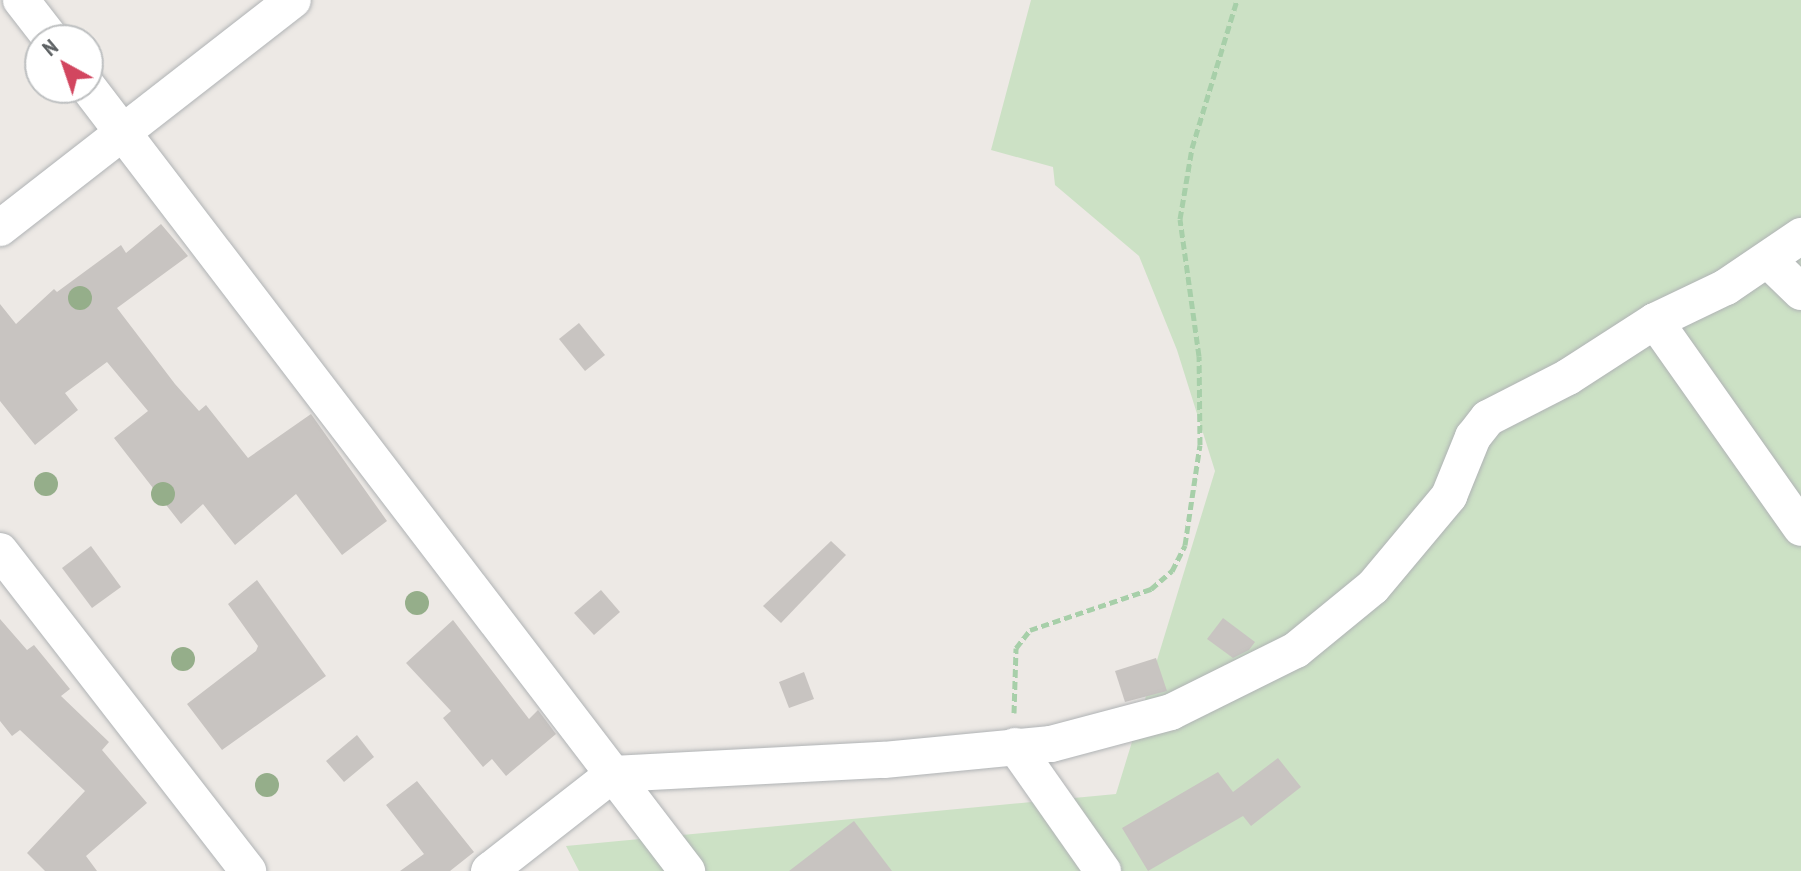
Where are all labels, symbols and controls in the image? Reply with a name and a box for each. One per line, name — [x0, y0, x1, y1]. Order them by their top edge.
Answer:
north arrow — [24, 24, 104, 104]
text: N — [36, 33, 63, 62]

